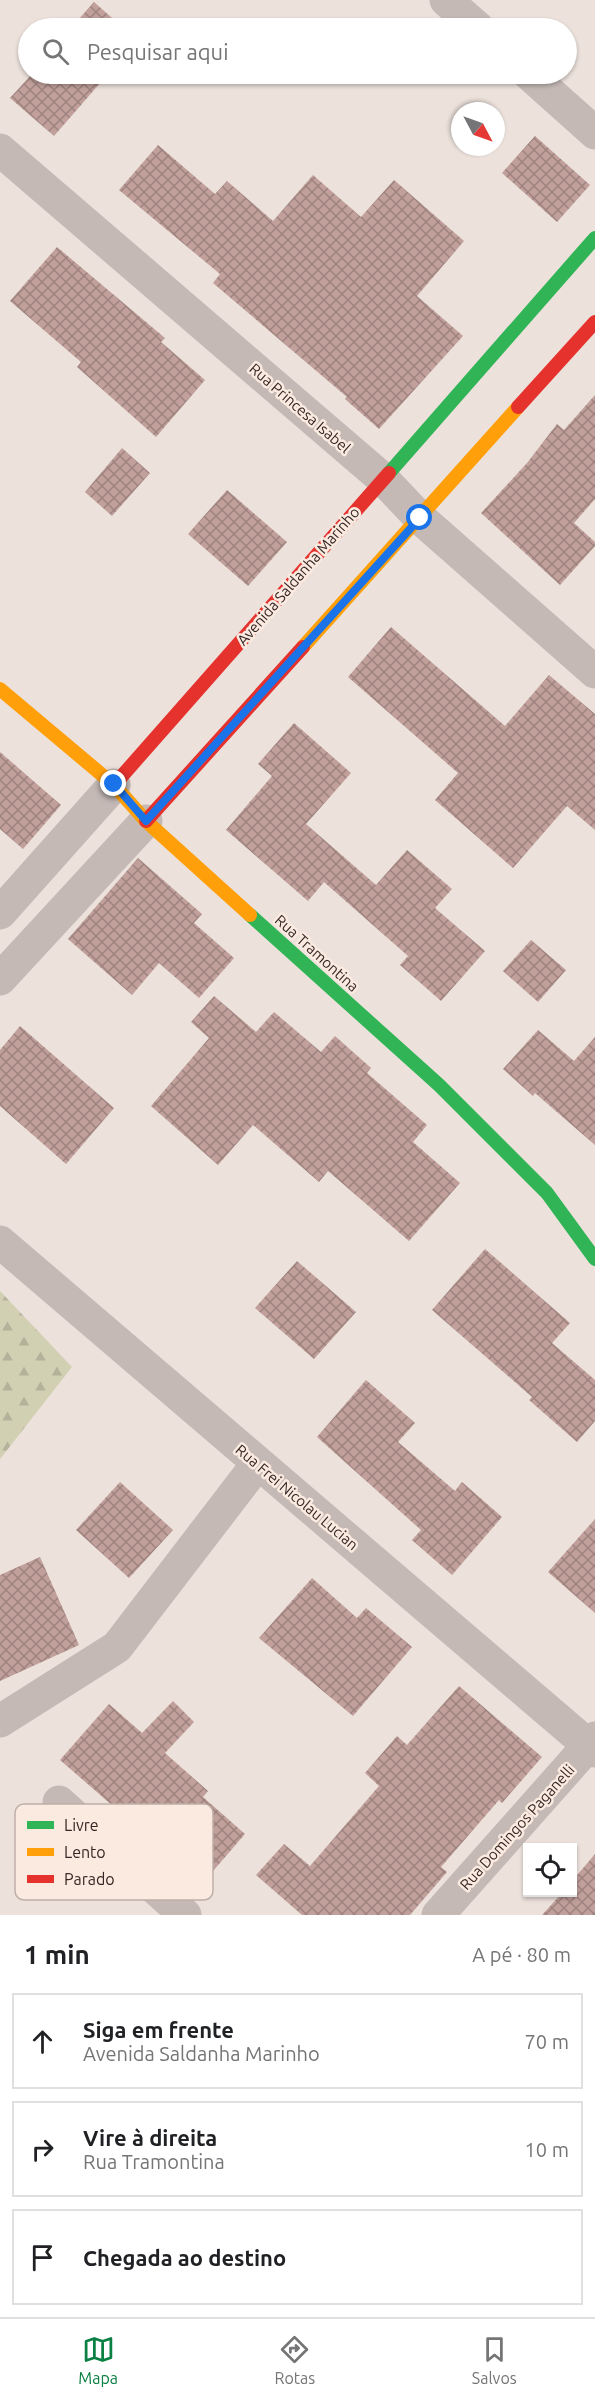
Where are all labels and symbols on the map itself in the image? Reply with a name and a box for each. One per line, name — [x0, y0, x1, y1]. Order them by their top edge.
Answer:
north arrow — [451, 102, 505, 156]
street label: Rua Princesa Isabel — [246, 360, 354, 456]
street label: Avenida Saldanha Marinho — [233, 503, 363, 649]
route start — [406, 504, 432, 530]
route end — [100, 770, 126, 796]
street label: Rua Tramontina — [272, 911, 362, 995]
street label: Rua Frei Nicolau Lucian — [232, 1441, 362, 1553]
street label: Rua Domingos Paganelli — [456, 1761, 578, 1893]
legend — [15, 1804, 213, 1900]
text: Livre — [64, 1816, 99, 1834]
text: Lento — [64, 1843, 106, 1861]
text: Parado — [64, 1870, 115, 1888]

